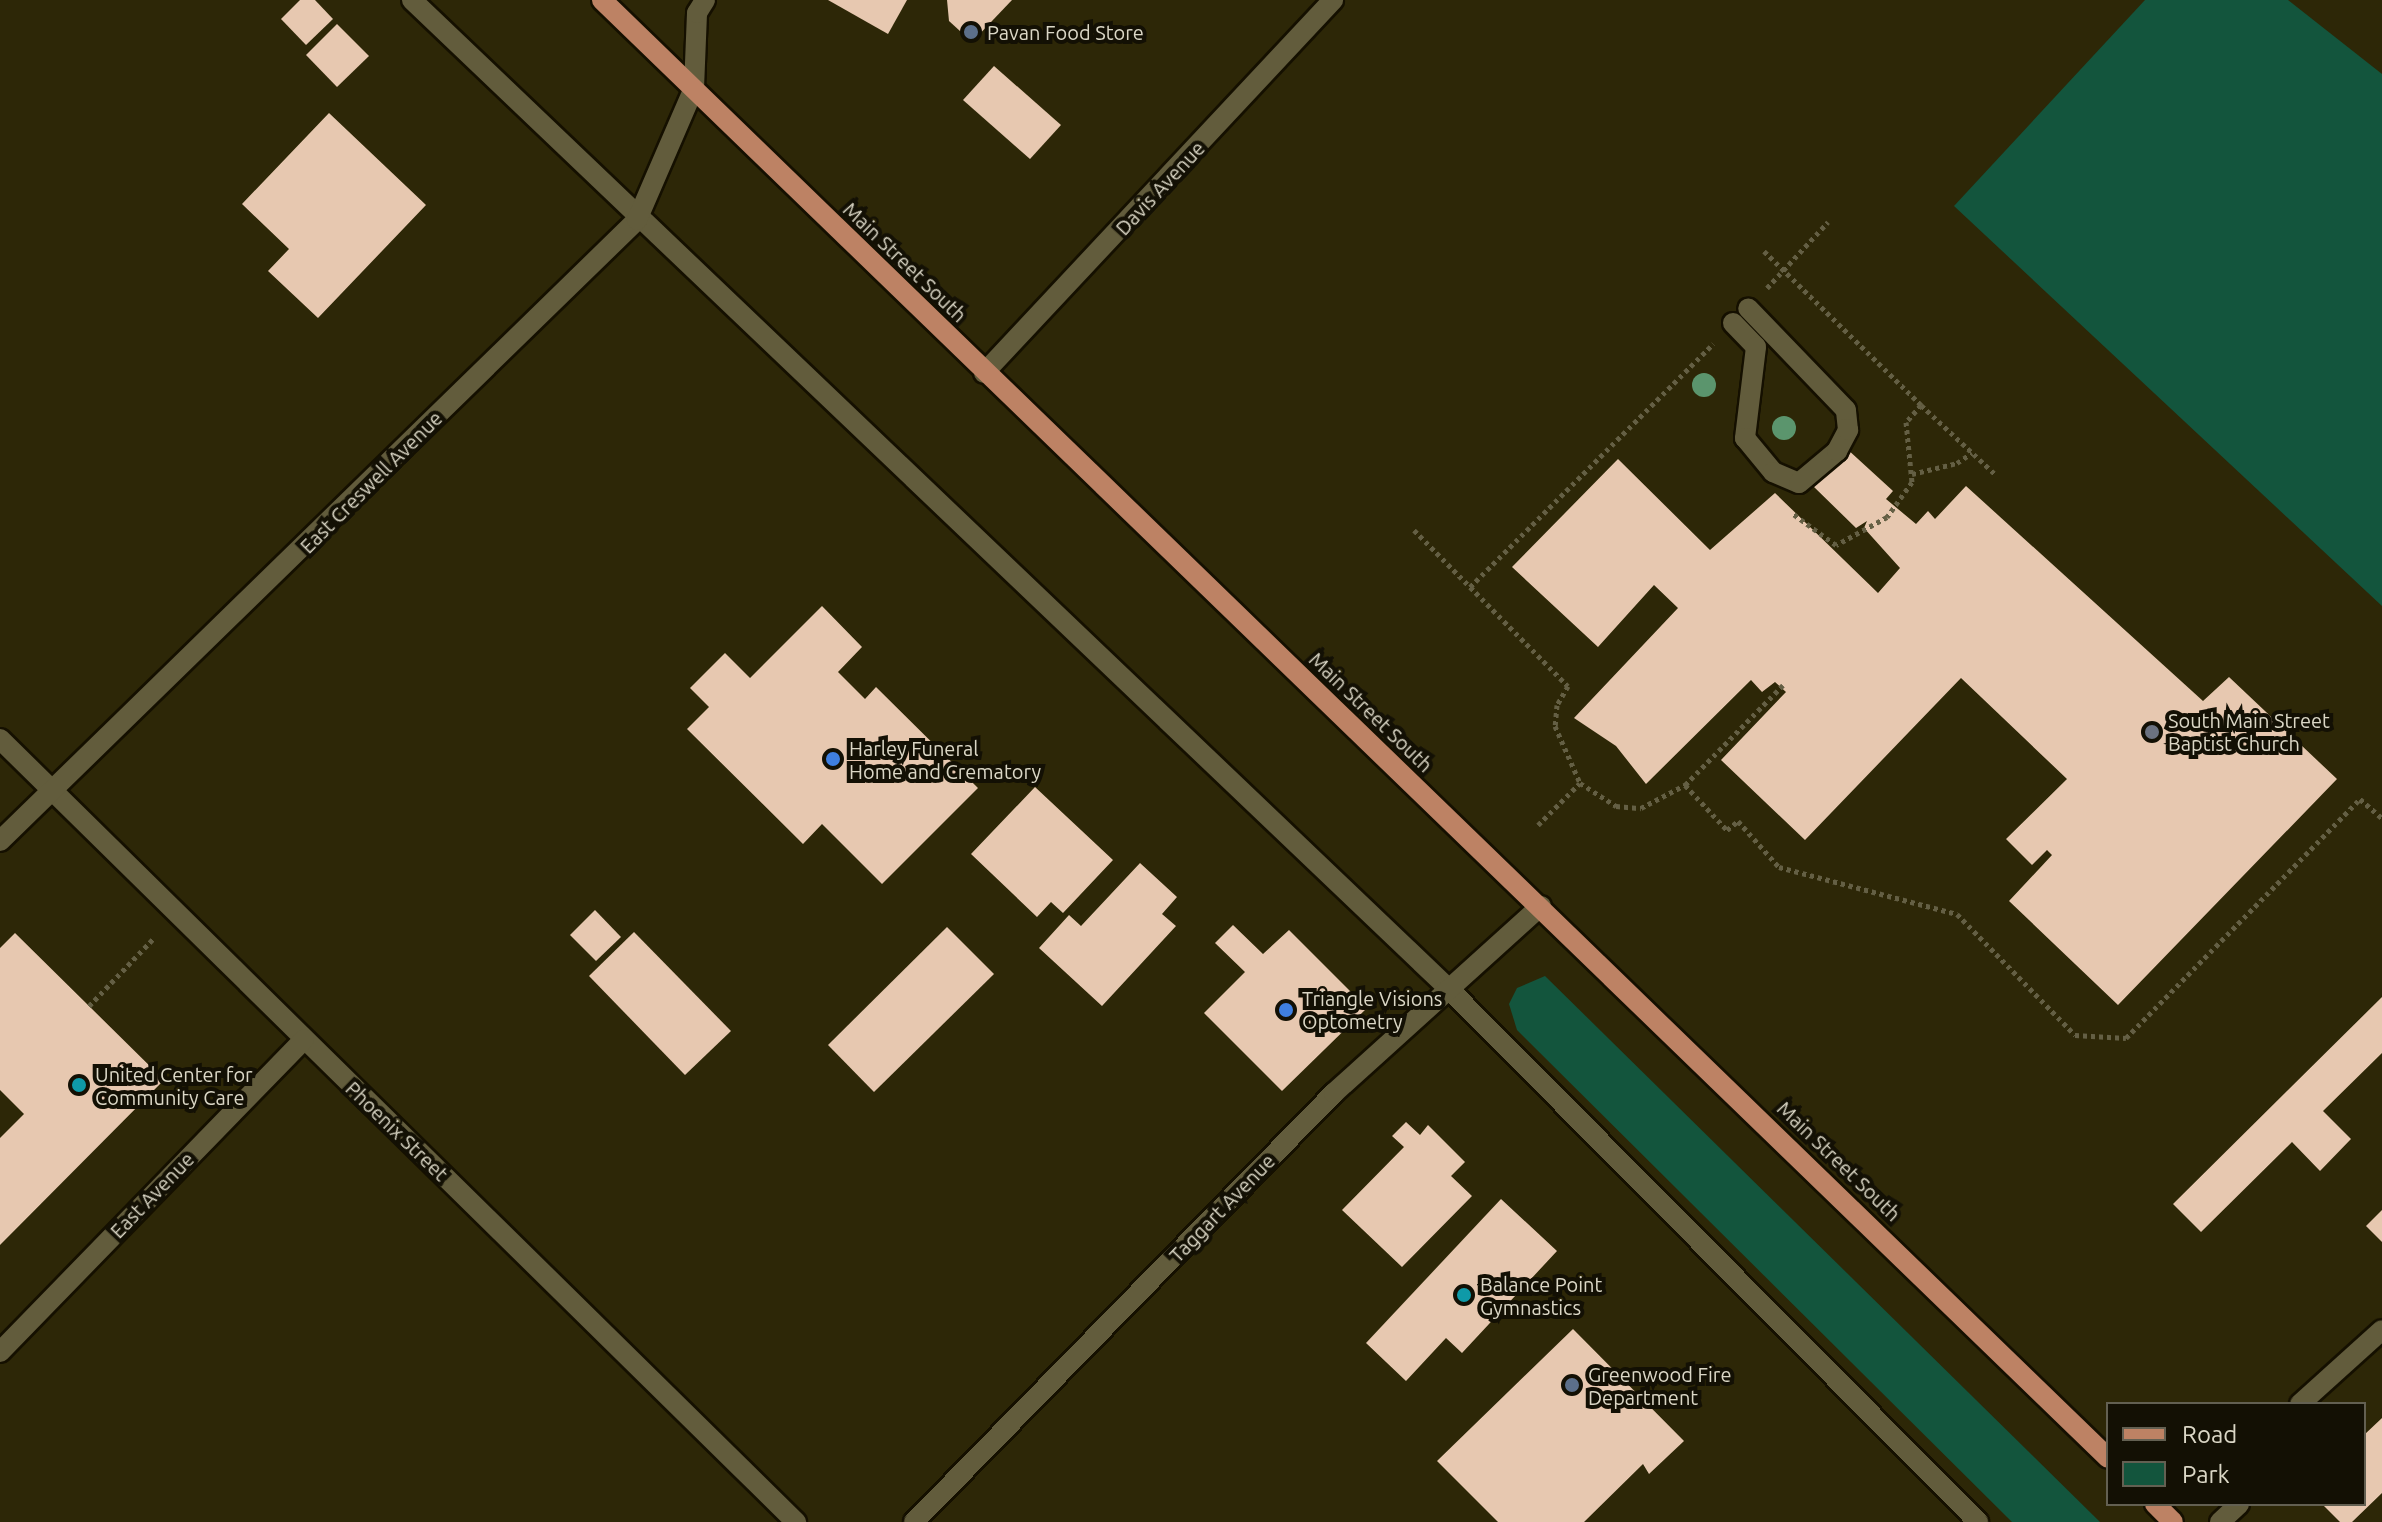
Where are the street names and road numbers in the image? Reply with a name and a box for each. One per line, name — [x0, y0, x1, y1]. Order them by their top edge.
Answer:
street label: Davis Avenue — [1110, 136, 1210, 240]
street label: Main Street South — [838, 197, 972, 327]
street label: East Creswell Avenue — [295, 406, 447, 558]
street label: Main Street South — [1304, 647, 1438, 777]
street label: Phoenix Street — [341, 1076, 453, 1186]
street label: Main Street South — [1772, 1096, 1906, 1226]
street label: East Avenue — [105, 1147, 199, 1243]
street label: Taggart Avenue — [1164, 1149, 1280, 1267]

